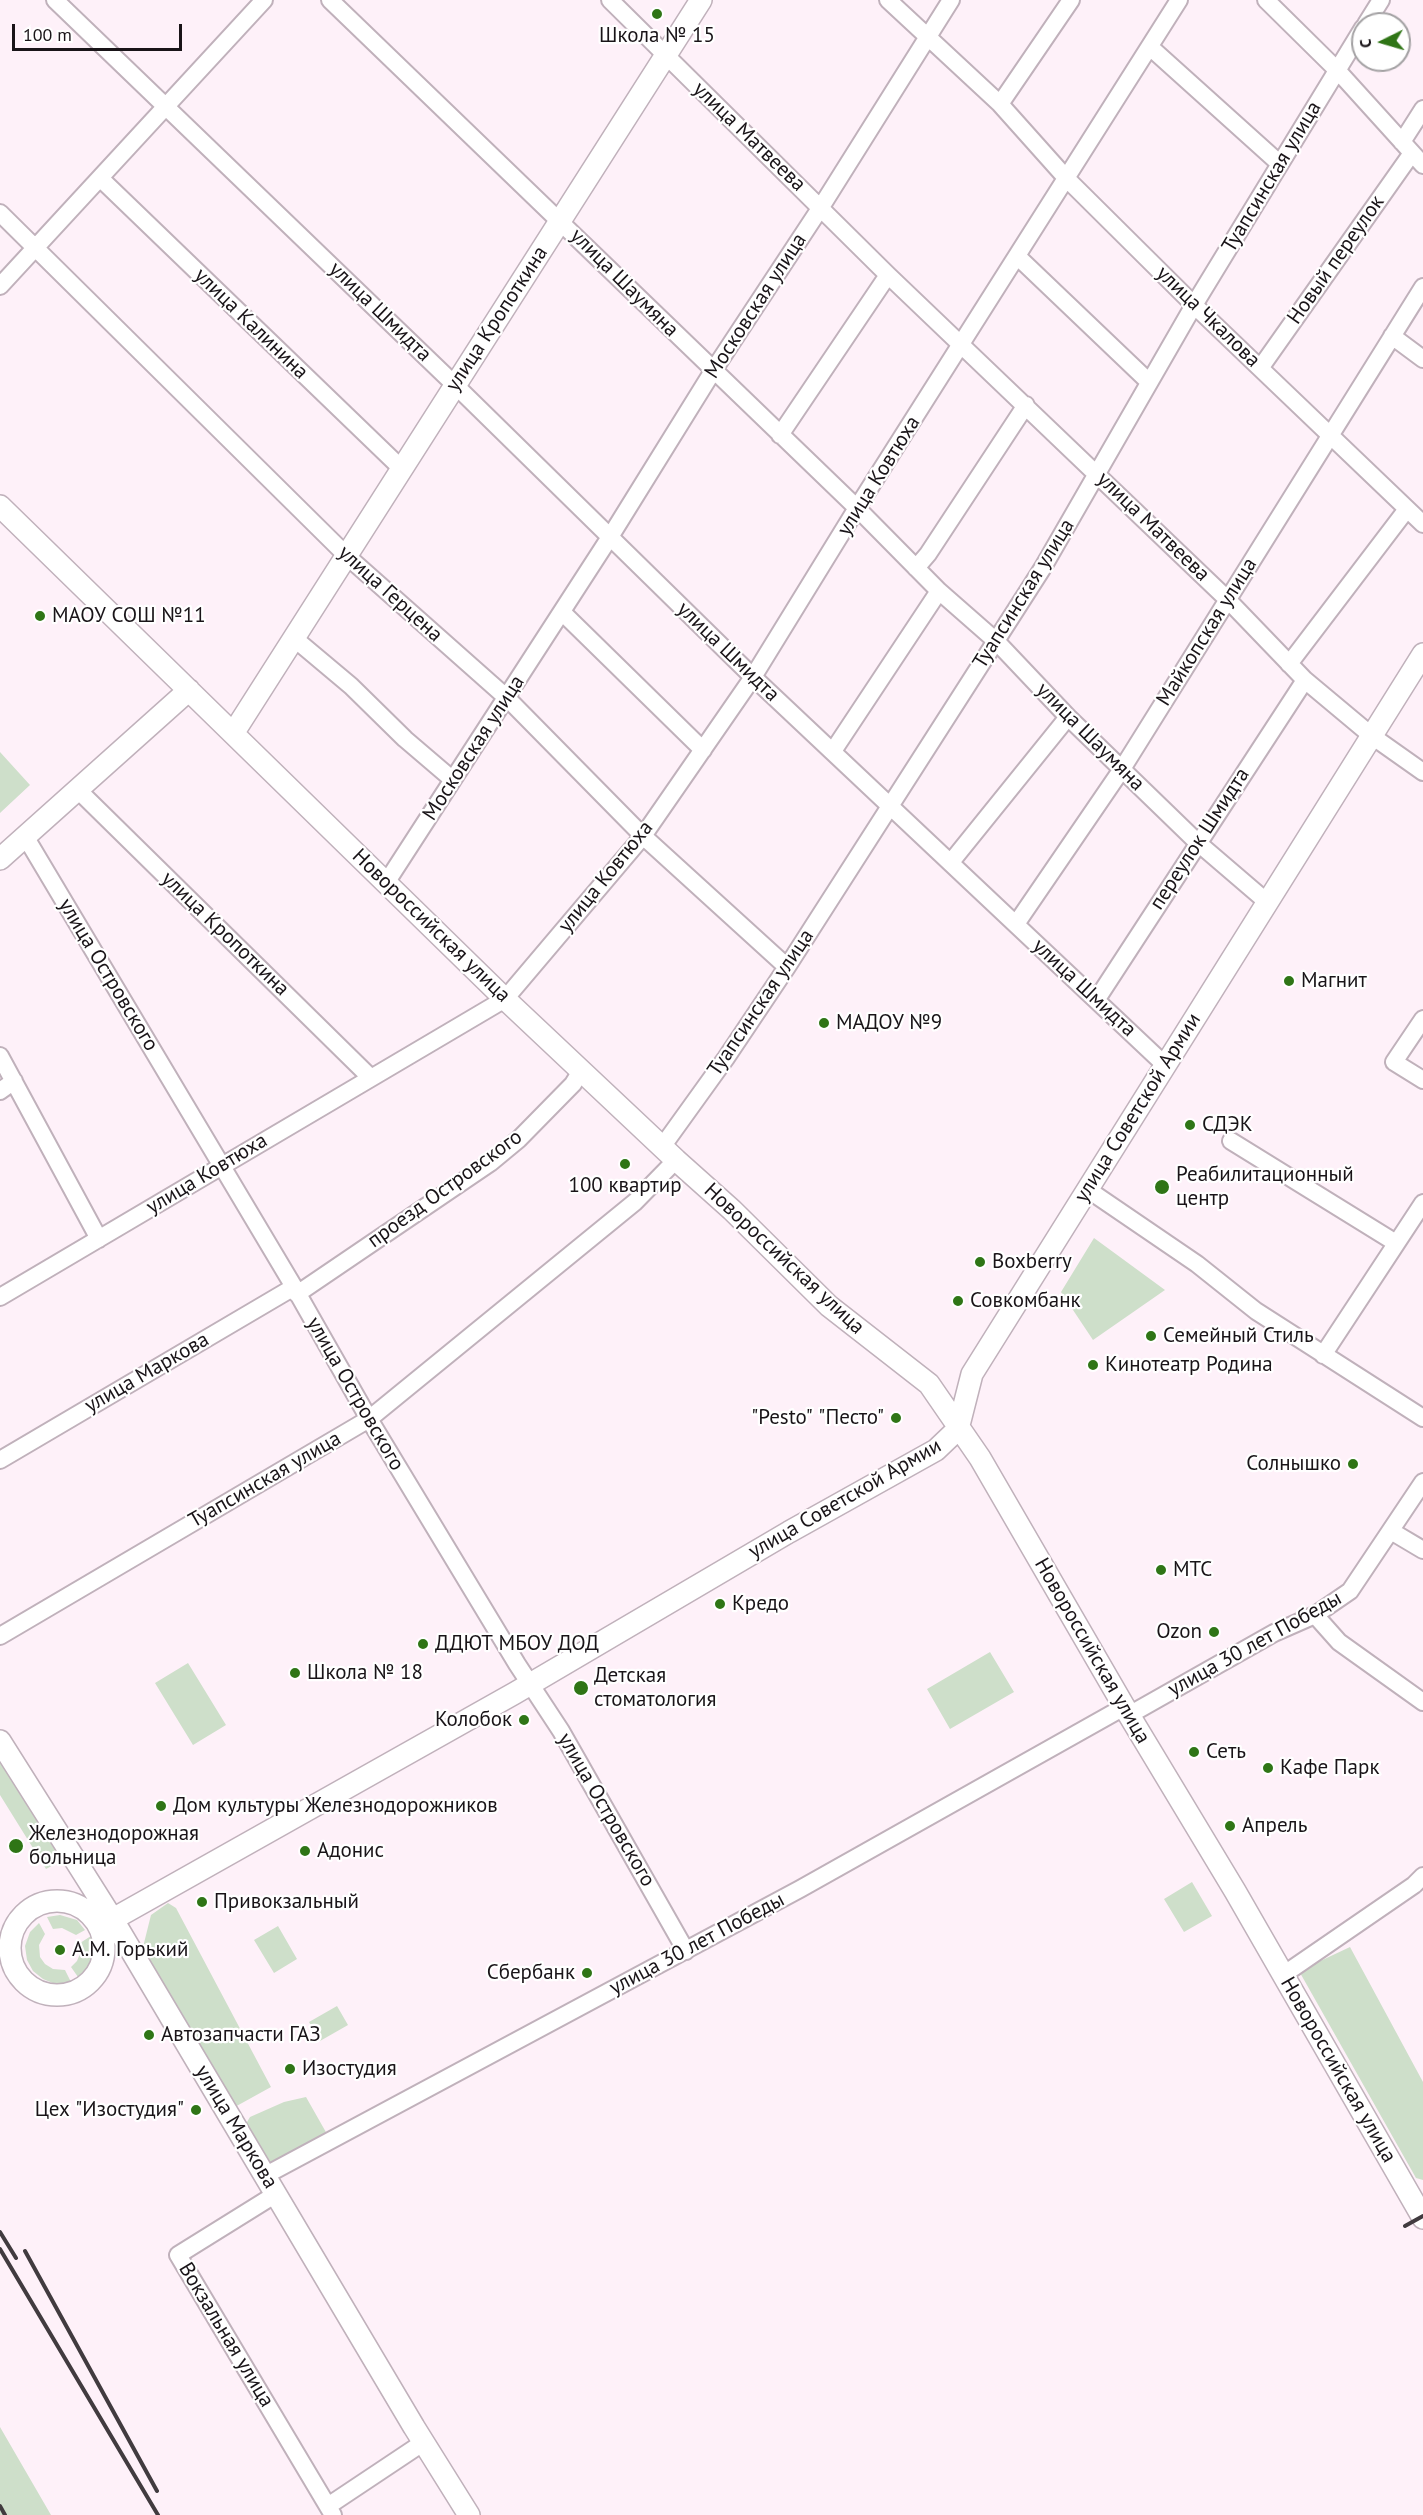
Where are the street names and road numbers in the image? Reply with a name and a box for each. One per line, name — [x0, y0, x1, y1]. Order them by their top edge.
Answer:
street label: улица Матвеева — [687, 77, 811, 197]
street label: Туапсинская улица — [1217, 97, 1327, 257]
street label: Новый переулок — [1282, 191, 1390, 329]
street label: улица Шаумяна — [565, 224, 683, 342]
street label: Московская улица — [700, 229, 812, 383]
street label: улица Кропоткина — [441, 242, 553, 396]
street label: улица Шмидта — [324, 257, 436, 367]
street label: улица Чкалова — [1151, 261, 1265, 373]
street label: улица Калинина — [189, 263, 313, 385]
street label: улица Ковтюха — [832, 411, 926, 541]
street label: улица Матвеева — [1091, 467, 1215, 587]
street label: Туапсинская улица — [968, 515, 1080, 673]
street label: улица Герцена — [333, 540, 447, 648]
street label: Майкопская улица — [1151, 553, 1263, 711]
street label: улица Шмидта — [672, 597, 784, 707]
street label: Московская улица — [418, 671, 530, 825]
street label: улица Шаумяна — [1031, 678, 1149, 796]
street label: переулок Шмидта — [1145, 763, 1255, 915]
street label: улица Ковтюха — [553, 816, 659, 938]
street label: Новороссийская улица — [347, 844, 515, 1008]
street label: улица Кропоткина — [156, 866, 294, 1002]
street label: улица Островского — [53, 894, 163, 1056]
street label: Туапсинская улица — [703, 925, 819, 1081]
street label: улица Шмидта — [1027, 934, 1141, 1042]
street label: улица Советской Армии — [1069, 1009, 1207, 1207]
street label: проезд Островского — [363, 1124, 527, 1254]
street label: улица Ковтюха — [142, 1128, 272, 1220]
street label: Новороссийская улица — [699, 1178, 869, 1340]
street label: улица Островского — [301, 1313, 409, 1475]
street label: улица Маркова — [80, 1327, 214, 1419]
street label: Туапсинская улица — [184, 1426, 346, 1534]
street label: улица Советской Армии — [744, 1433, 946, 1565]
street label: Новороссийская улица — [1029, 1554, 1155, 1748]
street label: улица 30 лет Победы — [1164, 1586, 1346, 1702]
street label: улица Островского — [552, 1729, 660, 1891]
street label: улица 30 лет Победы — [605, 1887, 789, 2001]
street label: Новороссийская улица — [1275, 1973, 1401, 2167]
street label: улица Маркова — [189, 2061, 283, 2193]
street label: Вокзальная улица — [173, 2258, 279, 2412]

